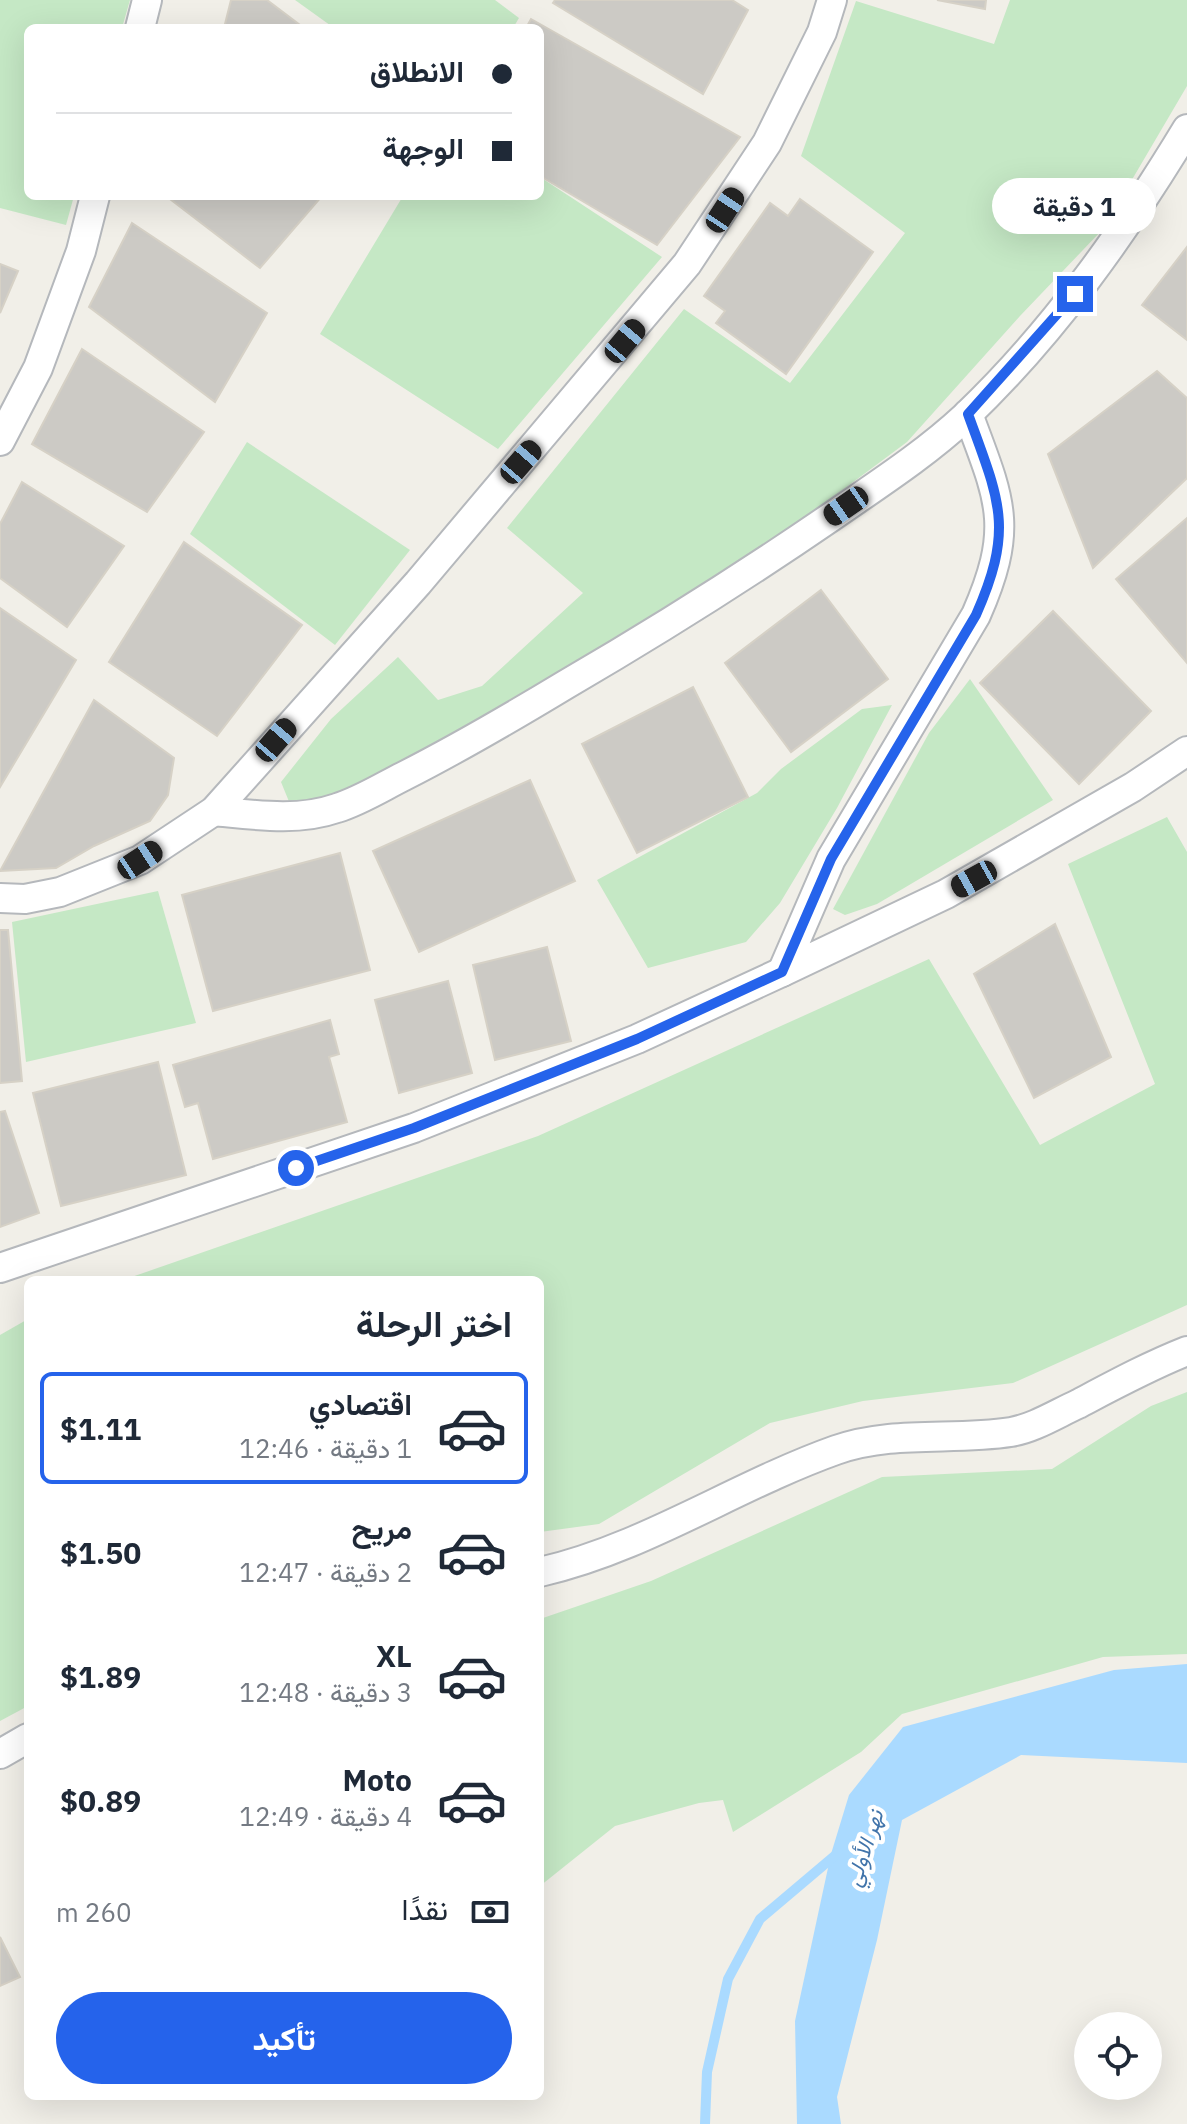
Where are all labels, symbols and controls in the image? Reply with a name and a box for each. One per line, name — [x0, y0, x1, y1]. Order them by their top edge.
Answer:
text: الانطلاق — [370, 51, 464, 90]
text: الوجهة — [382, 128, 464, 167]
callout: 1 دقيقة — [993, 178, 1157, 234]
car — [702, 183, 748, 237]
text: 1 دقيقة — [1032, 189, 1116, 223]
route end — [1057, 276, 1093, 312]
car — [600, 315, 650, 367]
car — [496, 436, 546, 488]
car — [819, 482, 873, 530]
car — [251, 714, 301, 766]
car — [113, 837, 167, 883]
car — [947, 857, 1001, 901]
route start — [278, 1150, 314, 1186]
text: اختر الرحلة — [356, 1300, 512, 1347]
text: اقتصادي — [309, 1384, 412, 1423]
icon: car — [436, 1392, 508, 1464]
text: $1.11 — [60, 1409, 141, 1448]
text: 1 دقيقة · 12:46 — [239, 1431, 412, 1465]
text: مريح — [352, 1508, 412, 1547]
icon: car — [436, 1516, 508, 1588]
text: $1.50 — [60, 1533, 141, 1572]
text: 2 دقيقة · 12:47 — [239, 1555, 412, 1589]
text: XL — [376, 1636, 412, 1675]
icon: car — [436, 1640, 508, 1712]
text: $1.89 — [60, 1657, 141, 1696]
text: 3 دقيقة · 12:48 — [239, 1675, 412, 1709]
text: Moto — [342, 1760, 412, 1799]
icon: car — [436, 1764, 508, 1836]
text: $0.89 — [60, 1781, 141, 1820]
text: 4 دقيقة · 12:49 — [239, 1799, 412, 1833]
water label: نهر الأولي — [838, 1804, 894, 1891]
text: نقدًا — [402, 1889, 448, 1928]
icon: cash — [468, 1890, 512, 1934]
text: 260 m — [56, 1895, 132, 1929]
button: تأكيد — [56, 1992, 512, 2084]
map controls — [1074, 2012, 1162, 2100]
button: locate — [1074, 2012, 1162, 2100]

